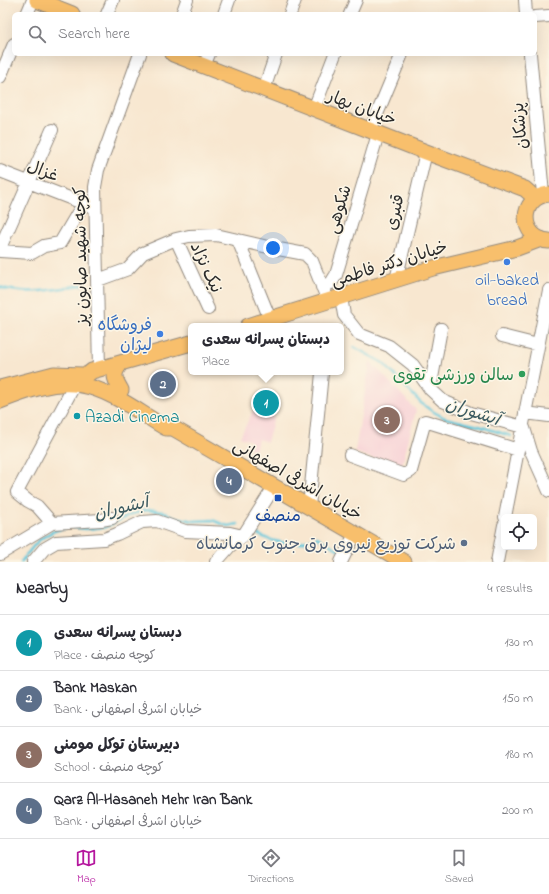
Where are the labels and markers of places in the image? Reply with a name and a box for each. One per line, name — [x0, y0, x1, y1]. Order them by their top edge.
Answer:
marker: oil-baked bread — [502, 257, 512, 267]
place label: oil-baked bread — [475, 268, 539, 313]
place label: فروشگاه لیژان — [98, 313, 152, 358]
marker: فروشگاه لیژان — [155, 329, 165, 339]
place label: سالن ورزشی تقوی — [393, 363, 514, 388]
pin: 2 — [150, 369, 176, 399]
marker: سالن ورزشی تقوی — [517, 369, 527, 379]
pin: 1 — [253, 388, 279, 418]
place label: Azadi Cinema — [85, 405, 179, 430]
pin: 3 — [374, 405, 400, 435]
marker: Azadi Cinema — [72, 411, 82, 421]
pin: 4 — [216, 466, 242, 496]
marker: منصف — [273, 493, 283, 503]
place label: منصف — [255, 504, 301, 529]
place label: شرکت توزیع نیروی برق جنوب کرمانشاه — [196, 532, 456, 557]
marker: شرکت توزیع نیروی برق جنوب کرمانشاه — [459, 538, 469, 548]

